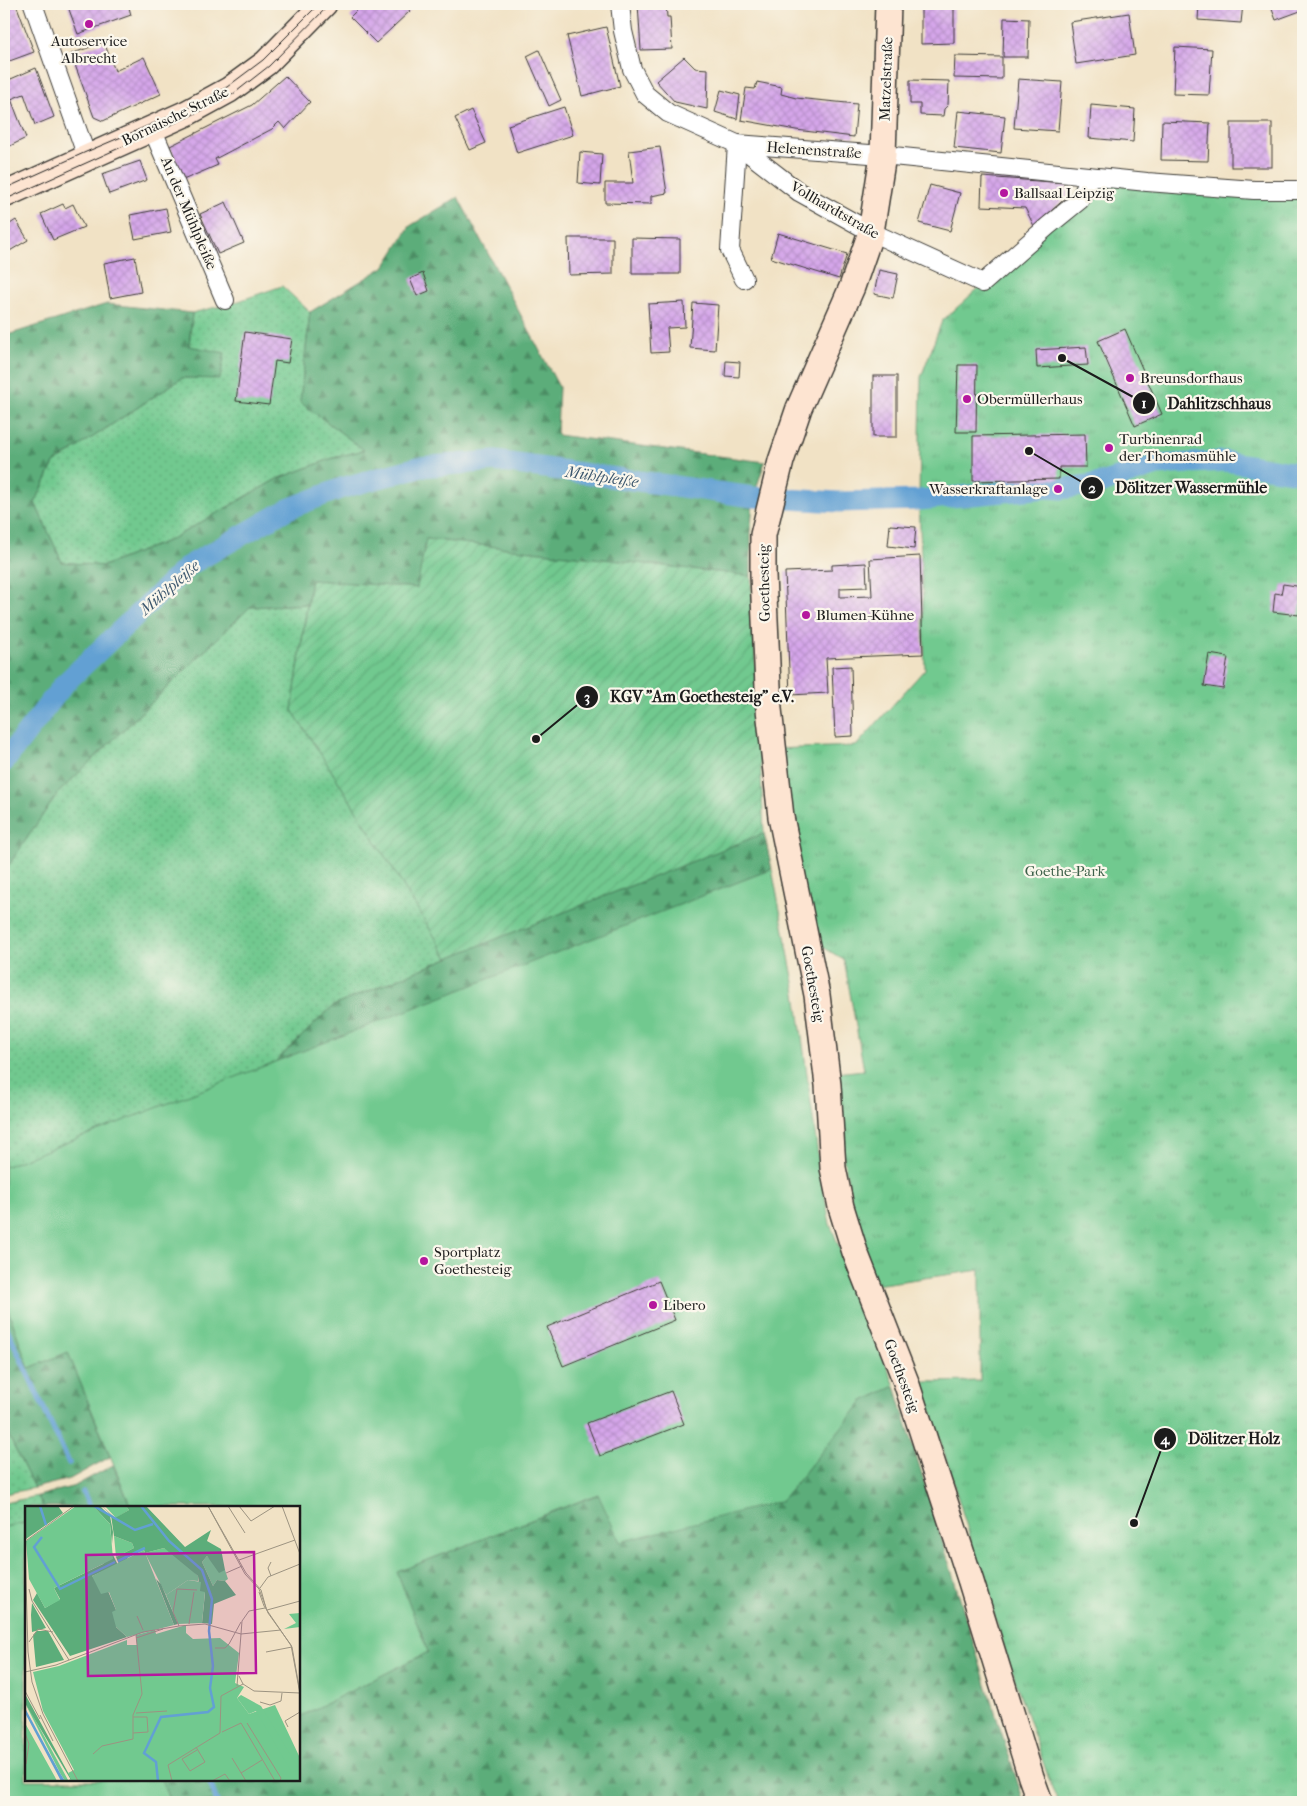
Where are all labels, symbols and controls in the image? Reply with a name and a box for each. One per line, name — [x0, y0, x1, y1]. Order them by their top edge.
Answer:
marker: Autoservice Albrecht — [83, 18, 95, 30]
place label: Autoservice Albrecht — [50, 32, 128, 67]
street label: Matzelstraße — [876, 36, 896, 121]
street label: Bornaische Straße — [119, 82, 232, 150]
street label: Helenenstraße — [766, 138, 863, 162]
street label: An der Mühlpleiße — [157, 153, 221, 273]
street label: Vollhardtstraße — [787, 177, 883, 243]
place label: Ballsaal Leipzig — [1014, 184, 1115, 202]
marker: Ballsaal Leipzig — [998, 187, 1010, 199]
place label: Breunsdorfhaus — [1140, 369, 1243, 387]
marker: Breunsdorfhaus — [1124, 372, 1136, 384]
callout: Dahlitzschhaus — [1132, 388, 1280, 419]
place label: Obermüllerhaus — [977, 390, 1083, 408]
marker: Obermüllerhaus — [961, 393, 973, 405]
text: 1 — [1141, 394, 1147, 412]
text: Dahlitzschhaus — [1167, 394, 1271, 413]
place label: Turbinenrad der Thomasmühle — [1119, 430, 1237, 465]
marker: Turbinenrad der Thomasmühle — [1103, 442, 1115, 454]
water label: Mühlpleiße — [563, 462, 640, 491]
callout: Dölitzer Wassermühle — [1080, 472, 1277, 503]
text: Dölitzer Wassermühle — [1115, 478, 1267, 497]
text: 2 — [1088, 479, 1096, 497]
place label: Wasserkraftanlage — [928, 480, 1049, 498]
marker: Wasserkraftanlage — [1052, 483, 1064, 495]
street label: Goethesteig — [754, 543, 774, 622]
water label: Mühlpleiße — [135, 556, 204, 619]
place label: Blumen-Kühne — [816, 606, 915, 624]
marker: Blumen-Kühne — [800, 609, 812, 621]
callout: KGV "Am Goethesteig" e.V. — [574, 681, 804, 712]
text: KGV "Am Goethesteig" e.V. — [610, 687, 794, 707]
text: 3 — [584, 688, 590, 706]
park label: Goethe-Park — [1025, 862, 1106, 880]
street label: Goethesteig — [797, 944, 829, 1025]
place label: Sportplatz Goethesteig — [434, 1243, 512, 1278]
marker: Sportplatz Goethesteig — [418, 1255, 430, 1267]
place label: Libero — [663, 1296, 706, 1314]
marker: Libero — [647, 1299, 659, 1311]
street label: Goethesteig — [880, 1337, 924, 1416]
callout: Dölitzer Holz — [1153, 1423, 1290, 1454]
text: Dölitzer Holz — [1188, 1429, 1281, 1448]
text: 4 — [1160, 1430, 1171, 1448]
inset map — [25, 1506, 300, 1781]

